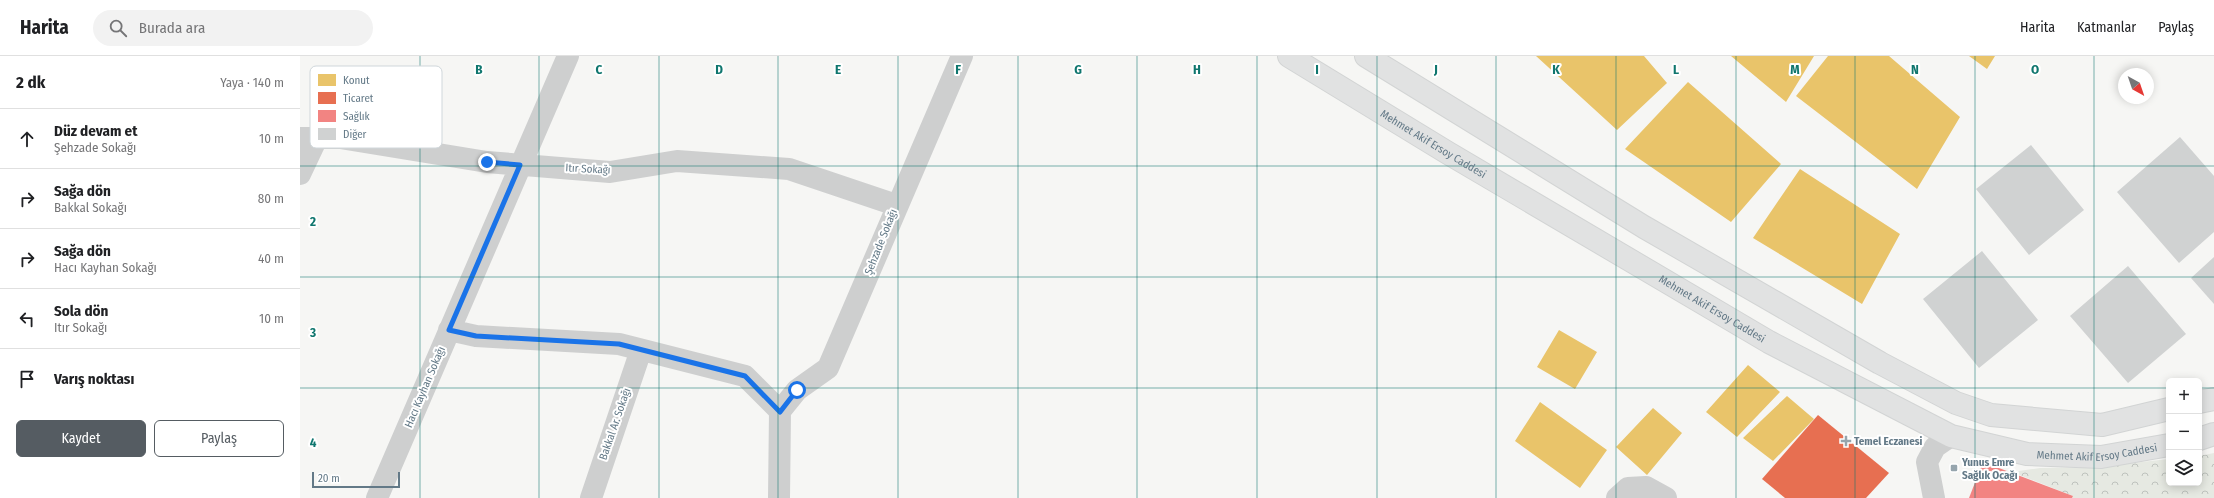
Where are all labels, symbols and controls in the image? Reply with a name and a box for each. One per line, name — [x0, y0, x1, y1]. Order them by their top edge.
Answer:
search box — [93, 10, 373, 46]
text: Harita — [20, 16, 69, 39]
icon: search — [107, 17, 129, 39]
text: Burada ara — [139, 19, 205, 37]
text: Harita — [2020, 19, 2055, 36]
text: Katmanlar — [2077, 19, 2136, 36]
text: Paylaş — [2158, 19, 2194, 36]
text: B — [475, 62, 483, 77]
text: C — [596, 62, 603, 77]
text: D — [715, 62, 723, 77]
text: E — [835, 62, 841, 77]
text: F — [955, 62, 961, 77]
text: G — [1074, 62, 1082, 77]
text: H — [1193, 62, 1201, 77]
text: I — [1315, 62, 1319, 77]
text: J — [1433, 62, 1438, 77]
text: K — [1552, 62, 1560, 77]
text: L — [1673, 62, 1679, 77]
text: M — [1790, 62, 1800, 77]
text: N — [1911, 62, 1919, 77]
text: O — [2031, 62, 2039, 77]
legend — [310, 66, 442, 148]
north arrow — [2118, 68, 2154, 104]
text: 2 dk — [16, 72, 45, 93]
text: Konut — [343, 74, 370, 87]
text: Yaya · 140 m — [220, 75, 284, 90]
text: Ticaret — [343, 92, 374, 105]
street label: Mehmet Akif Ersoy Caddesi — [1378, 107, 1489, 181]
text: Sağlık — [343, 110, 371, 123]
text: Düz devam et — [54, 122, 137, 140]
icon: ahead — [16, 128, 38, 150]
text: Diğer — [343, 128, 367, 141]
text: 10 m — [259, 131, 284, 146]
text: Şehzade Sokağı — [54, 140, 136, 155]
route end — [478, 153, 496, 171]
street label: Itır Sokağı — [565, 161, 611, 177]
text: Sağa dön — [54, 182, 111, 200]
icon: right — [16, 188, 38, 210]
text: 80 m — [258, 191, 284, 206]
text: Bakkal Sokağı — [54, 200, 127, 215]
street label: Şehzade Sokağı — [862, 207, 900, 277]
text: 2 — [309, 214, 316, 229]
text: Sağa dön — [54, 242, 111, 260]
icon: right — [16, 248, 38, 270]
text: 40 m — [258, 251, 284, 266]
text: Hacı Kayhan Sokağı — [54, 260, 157, 275]
street label: Mehmet Akif Ersoy Caddesi — [1657, 272, 1768, 345]
text: Sola dön — [54, 302, 108, 320]
icon: left — [16, 308, 38, 330]
text: 10 m — [259, 311, 284, 326]
text: Itır Sokağı — [54, 320, 107, 335]
text: 3 — [309, 325, 316, 340]
street label: Hacı Kayhan Sokağı — [402, 344, 448, 430]
icon: arrive — [16, 368, 38, 390]
text: Varış noktası — [54, 370, 134, 388]
map controls — [2166, 378, 2202, 486]
button: + — [2166, 378, 2202, 414]
route start — [788, 381, 806, 399]
street label: Bakkal Ar. Sokağı — [597, 386, 633, 462]
button: − — [2166, 414, 2202, 450]
button: Kaydet — [16, 420, 146, 457]
button: Paylaş — [154, 420, 284, 457]
text: 4 — [310, 435, 317, 450]
place label: Temel Eczanesi — [1854, 435, 1923, 448]
marker: Temel Eczanesi — [1841, 436, 1851, 446]
street label: Mehmet Akif Ersoy Caddesi — [2036, 441, 2158, 463]
button: layers — [2166, 450, 2202, 486]
place label: Yunus Emre Sağlık Ocağı — [1961, 456, 2018, 482]
marker: Yunus Emre Sağlık Ocağı — [1949, 463, 1959, 473]
scale bar — [312, 470, 400, 489]
text: 20 m — [318, 472, 340, 485]

